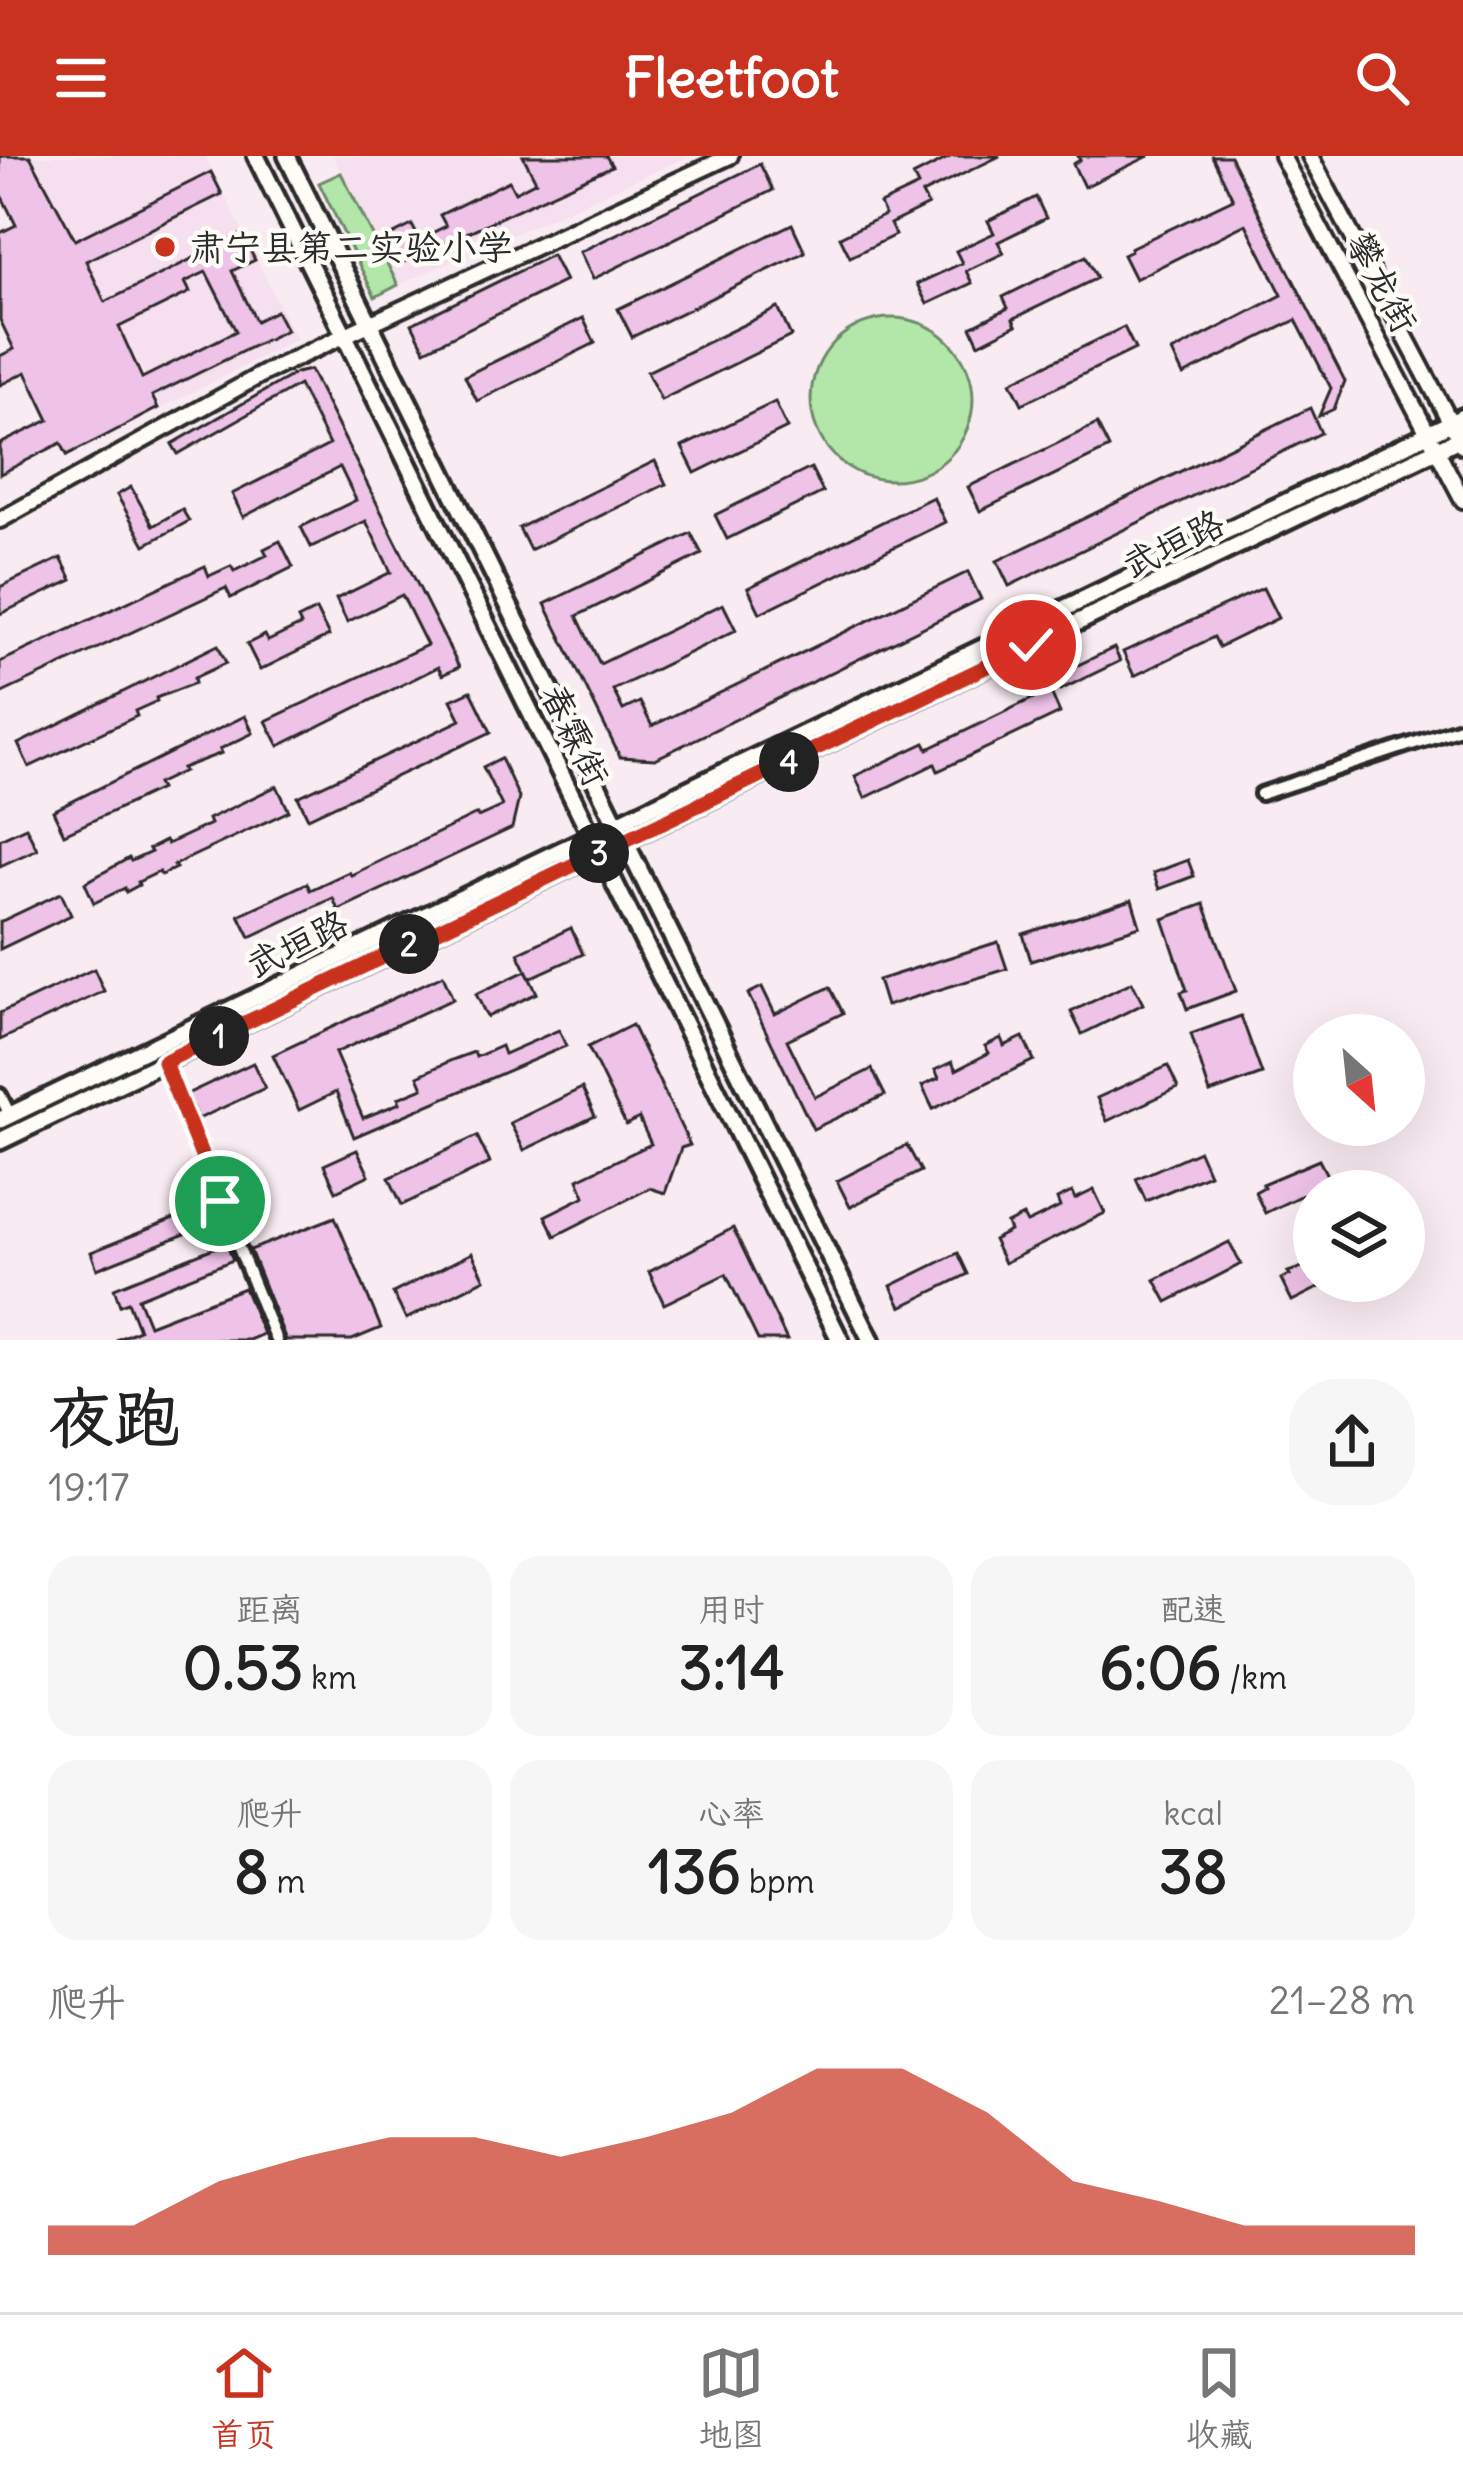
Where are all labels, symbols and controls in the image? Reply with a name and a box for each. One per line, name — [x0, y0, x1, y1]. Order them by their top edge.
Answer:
text: Fleetfoot — [624, 44, 839, 112]
icon: menu — [48, 45, 114, 111]
icon: search — [1349, 45, 1415, 111]
street label: 攀龙街 — [1337, 224, 1427, 340]
place label: 肃宁县第二实验小学 — [189, 225, 513, 270]
marker: 肃宁县第二实验小学 — [152, 234, 178, 260]
street label: 武垣路 — [1115, 500, 1231, 588]
pin — [980, 594, 1082, 696]
icon: check — [998, 612, 1064, 678]
street label: 春霖街 — [531, 677, 619, 793]
pin: 4 — [759, 732, 819, 792]
text: 4 — [779, 741, 799, 783]
pin: 3 — [569, 823, 629, 883]
text: 3 — [590, 832, 608, 874]
street label: 武垣路 — [239, 900, 355, 988]
pin: 2 — [379, 914, 439, 974]
text: 2 — [400, 923, 418, 965]
pin: 1 — [189, 1006, 249, 1066]
north arrow — [1293, 1014, 1425, 1146]
map controls — [1293, 1014, 1425, 1302]
text: 1 — [212, 1015, 226, 1057]
pin — [169, 1150, 271, 1252]
icon: arrive — [187, 1168, 253, 1234]
button: layers — [1293, 1170, 1425, 1302]
text: 夜跑 — [48, 1376, 180, 1459]
button: share — [1289, 1379, 1415, 1505]
text: 19:17 — [48, 1463, 129, 1512]
text: 距离 — [237, 1588, 303, 1630]
text: 用时 — [698, 1588, 764, 1630]
text: 配速 — [1160, 1588, 1226, 1630]
text: 0.53 — [183, 1630, 303, 1705]
text: 3:14 — [678, 1630, 785, 1705]
text: 6:06 — [1099, 1630, 1221, 1705]
text: km — [303, 1656, 357, 1698]
text: /km — [1221, 1656, 1287, 1698]
text: 爬升 — [237, 1792, 303, 1834]
text: 心率 — [698, 1792, 764, 1834]
text: kcal — [1163, 1792, 1223, 1834]
text: 8 — [234, 1834, 269, 1909]
text: 136 — [648, 1834, 741, 1909]
text: 38 — [1159, 1834, 1227, 1909]
text: m — [269, 1860, 306, 1902]
text: bpm — [741, 1860, 815, 1902]
text: 21–28 m — [1269, 1976, 1415, 2025]
text: 爬升 — [48, 1978, 126, 2027]
tab: 首页 — [211, 2340, 277, 2455]
tab: 地图 — [698, 2340, 764, 2455]
tab: 收藏 — [1186, 2340, 1252, 2455]

